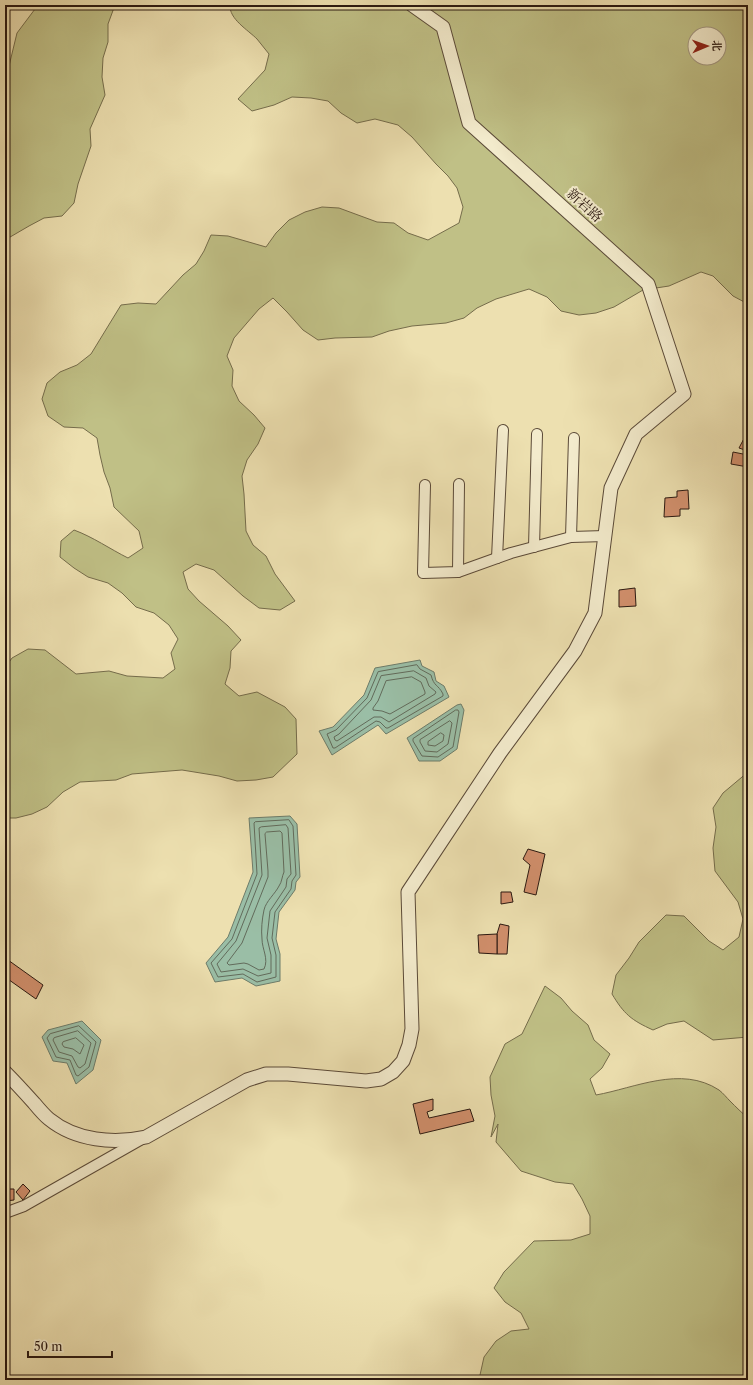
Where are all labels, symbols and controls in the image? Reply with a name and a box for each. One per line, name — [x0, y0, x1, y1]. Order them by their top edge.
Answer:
north arrow — [687, 26, 727, 66]
text: 北 — [710, 40, 724, 51]
street label: 新岩路 — [563, 184, 607, 226]
scale bar — [28, 1333, 112, 1359]
text: 50 m — [34, 1339, 63, 1354]

